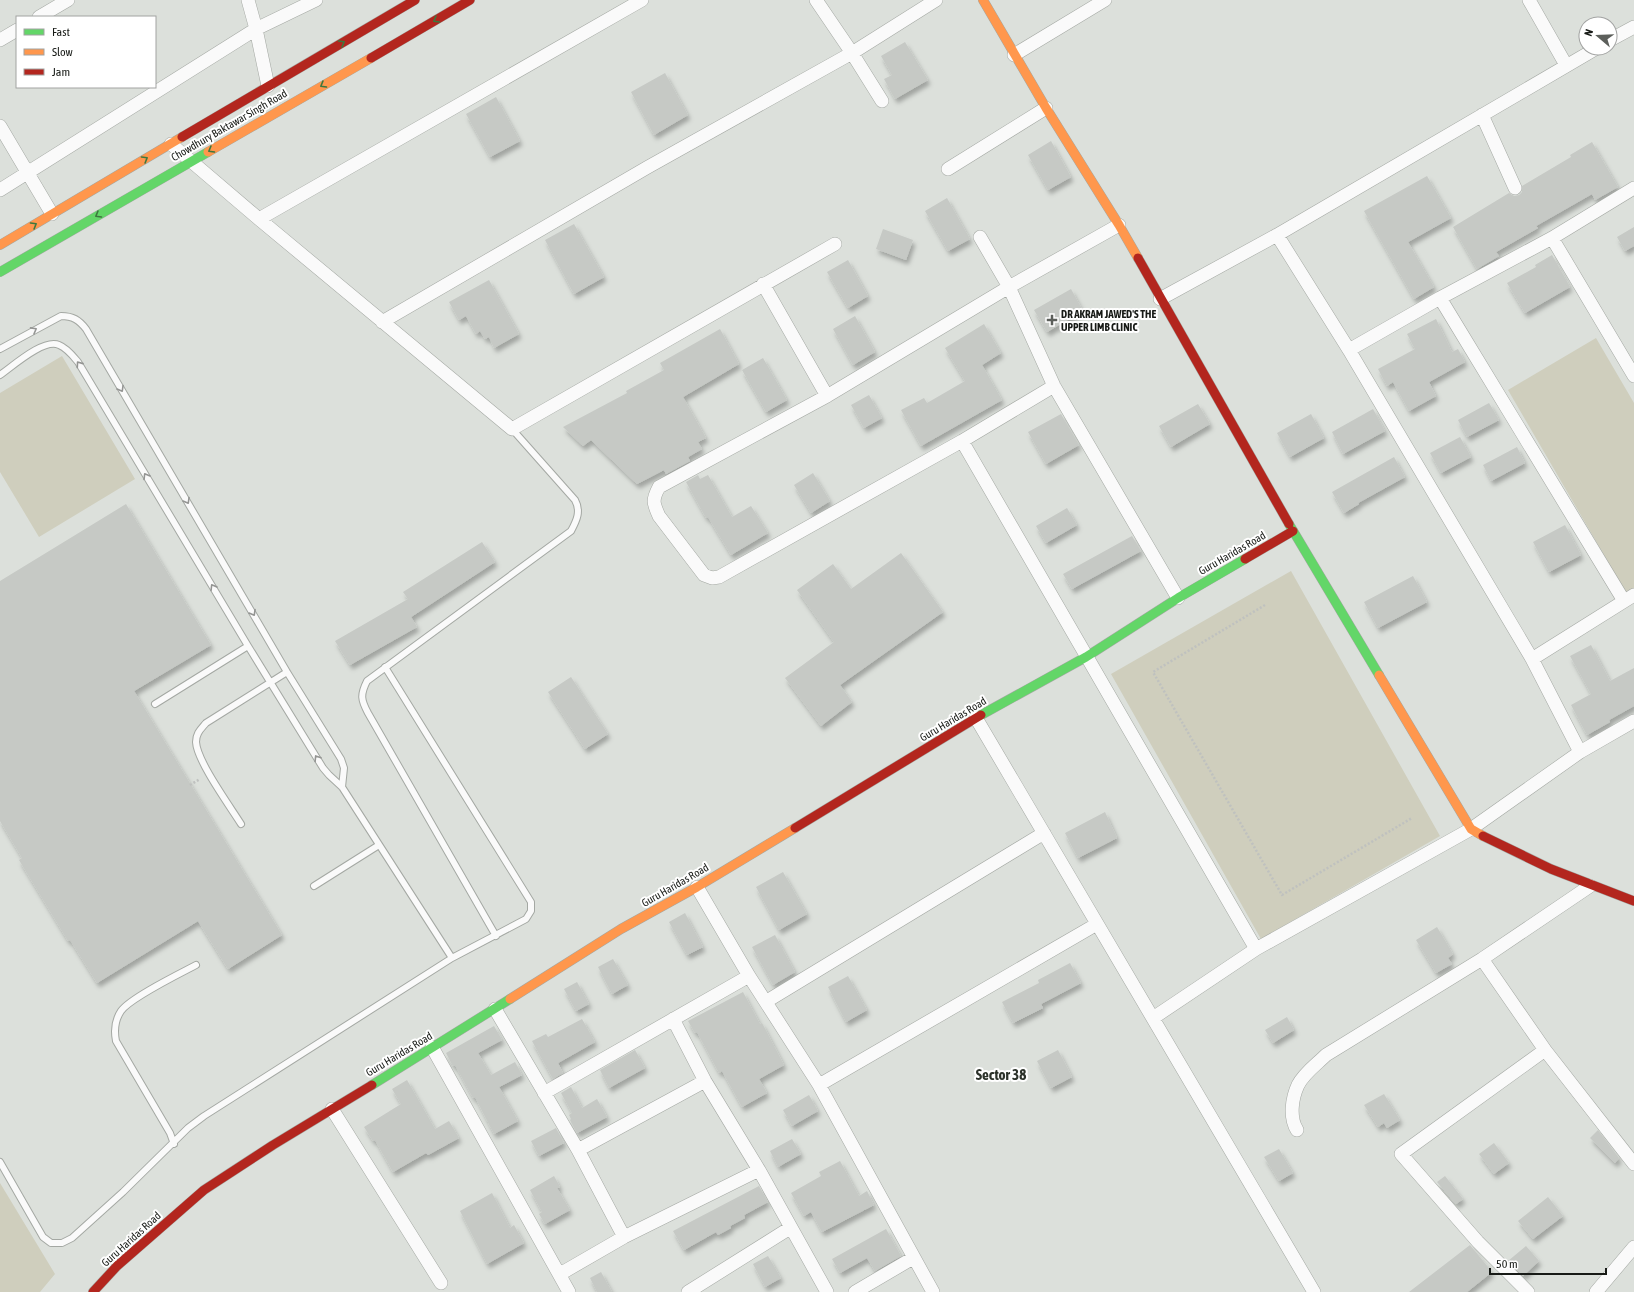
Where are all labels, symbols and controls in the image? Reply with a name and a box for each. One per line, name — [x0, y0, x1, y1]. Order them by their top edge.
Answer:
one-way arrow — [433, 15, 440, 22]
legend — [16, 16, 156, 88]
north arrow — [1578, 16, 1618, 56]
text: Fast — [52, 25, 70, 39]
text: N — [1582, 28, 1595, 38]
one-way arrow — [338, 40, 345, 48]
text: Slow — [52, 45, 73, 59]
text: Jam — [52, 65, 70, 79]
one-way arrow — [320, 80, 327, 87]
street label: Chowdhury Baktawar Singh Road — [169, 87, 289, 163]
one-way arrow — [208, 145, 215, 152]
one-way arrow — [141, 156, 148, 163]
one-way arrow — [95, 210, 102, 217]
one-way arrow — [30, 222, 37, 229]
place label: DR AKRAM JAWED'S THE UPPER LIMB CLINIC — [1061, 308, 1156, 333]
marker: DR AKRAM JAWED'S THE UPPER LIMB CLINIC — [1046, 314, 1058, 326]
one-way arrow — [30, 328, 37, 335]
one-way arrow — [77, 362, 84, 369]
one-way arrow — [117, 385, 124, 392]
one-way arrow — [144, 473, 151, 480]
one-way arrow — [182, 497, 189, 504]
street label: Guru Haridas Road — [1196, 529, 1268, 577]
one-way arrow — [210, 584, 217, 592]
one-way arrow — [248, 609, 255, 616]
street label: Guru Haridas Road — [918, 694, 988, 744]
one-way arrow — [314, 755, 322, 762]
street label: Guru Haridas Road — [639, 861, 711, 909]
street label: Guru Haridas Road — [364, 1029, 434, 1079]
district label: Sector 38 — [976, 1066, 1026, 1083]
street label: Guru Haridas Road — [99, 1209, 163, 1269]
scale bar — [1490, 1250, 1606, 1276]
text: 50 m — [1496, 1257, 1518, 1271]

